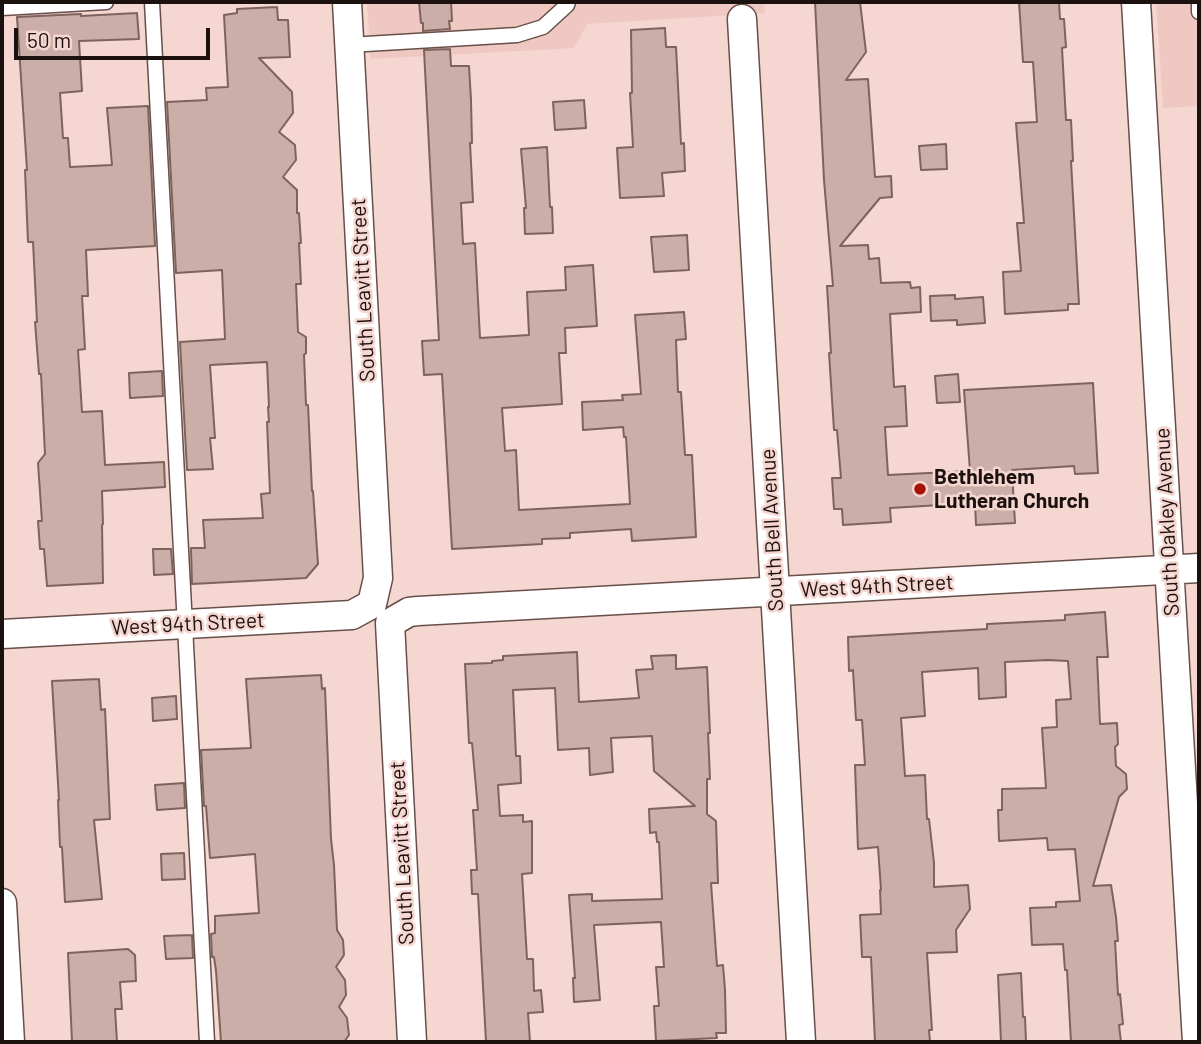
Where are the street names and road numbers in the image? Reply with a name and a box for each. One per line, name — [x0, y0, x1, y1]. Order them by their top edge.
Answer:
street label: South Leavitt Street — [346, 198, 380, 382]
street label: South Oakley Avenue — [1149, 427, 1185, 617]
street label: South Bell Avenue — [755, 448, 789, 612]
street label: West 94th Street — [800, 569, 954, 603]
street label: West 94th Street — [111, 607, 265, 641]
street label: South Leavitt Street — [385, 761, 419, 945]

